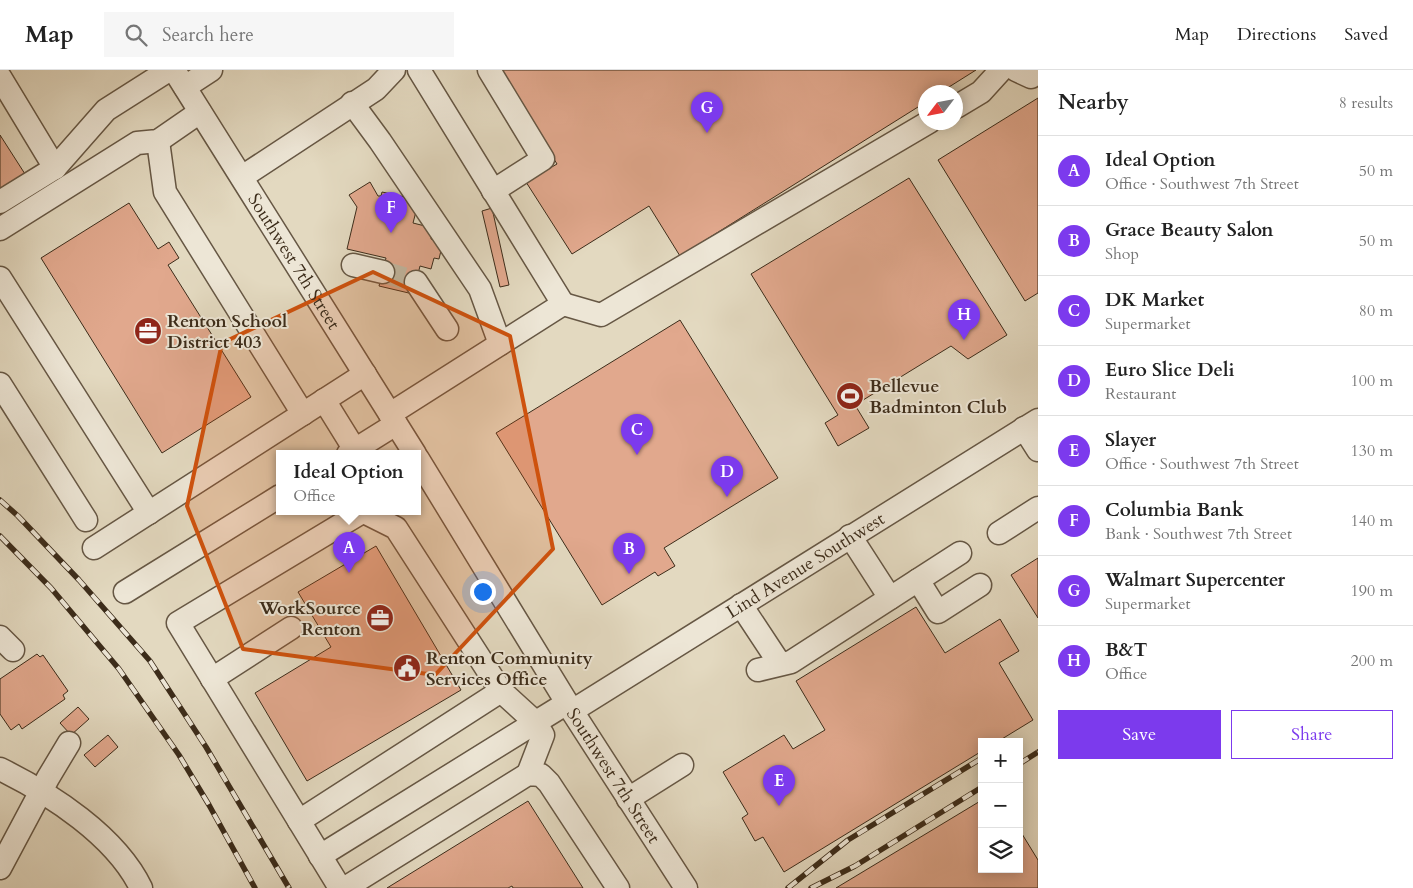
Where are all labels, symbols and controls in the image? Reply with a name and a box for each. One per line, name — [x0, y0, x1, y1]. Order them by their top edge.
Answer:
search box — [104, 12, 454, 57]
text: Map — [25, 18, 74, 51]
icon: search — [122, 21, 150, 49]
text: Search here — [162, 22, 254, 48]
text: Map — [1175, 22, 1209, 47]
text: Directions — [1237, 22, 1316, 47]
text: Saved — [1344, 22, 1388, 47]
north arrow — [918, 85, 963, 130]
text: Nearby — [1058, 88, 1129, 117]
pin: G — [691, 92, 723, 133]
text: 8 results — [1339, 92, 1393, 114]
text: Ideal Option — [1105, 147, 1216, 173]
text: A — [1068, 160, 1080, 182]
text: 50 m — [1359, 160, 1393, 182]
text: Office · Southwest 7th Street — [1105, 173, 1299, 195]
street label: Southwest 7th Street — [242, 189, 346, 335]
pin: F — [375, 192, 407, 233]
text: Grace Beauty Salon — [1105, 217, 1273, 243]
text: B — [1068, 230, 1080, 252]
text: 50 m — [1359, 230, 1393, 252]
text: Shop — [1105, 243, 1139, 265]
text: DK Market — [1105, 287, 1204, 313]
pin: H — [948, 299, 980, 340]
text: C — [1068, 300, 1080, 322]
text: 80 m — [1359, 300, 1393, 322]
place label: Renton School District 403 — [167, 309, 287, 355]
text: Supermarket — [1105, 313, 1191, 335]
office icon: Renton School District 403 — [133, 316, 163, 346]
text: Euro Slice Deli — [1105, 357, 1235, 383]
text: D — [1067, 370, 1081, 392]
text: 100 m — [1351, 370, 1393, 392]
place label: Bellevue Badminton Club — [869, 374, 1007, 420]
sports icon: Bellevue Badminton Club — [835, 381, 865, 411]
text: Restaurant — [1105, 383, 1176, 405]
pin: C — [621, 414, 653, 455]
text: Slayer — [1105, 427, 1156, 453]
text: E — [1069, 440, 1079, 462]
text: 130 m — [1351, 440, 1393, 462]
popup — [276, 450, 421, 515]
text: Office · Southwest 7th Street — [1105, 453, 1299, 475]
pin: D — [711, 456, 743, 497]
text: Ideal Option — [293, 459, 404, 485]
text: Office — [293, 485, 335, 507]
text: Columbia Bank — [1105, 497, 1244, 523]
street label: Lind Avenue Southwest — [721, 506, 890, 624]
text: F — [1069, 510, 1079, 532]
text: 140 m — [1351, 510, 1393, 532]
text: Bank · Southwest 7th Street — [1105, 523, 1292, 545]
pin: A — [333, 532, 365, 573]
pin: B — [613, 533, 645, 574]
text: Walmart Supercenter — [1105, 567, 1285, 593]
your location — [470, 579, 496, 605]
text: G — [1067, 580, 1081, 602]
text: 190 m — [1351, 580, 1393, 602]
text: Supermarket — [1105, 593, 1191, 615]
place label: WorkSource Renton — [258, 596, 361, 642]
office icon: WorkSource Renton — [365, 603, 395, 633]
text: B&T — [1105, 637, 1147, 663]
place label: Renton Community Services Office — [426, 646, 593, 692]
text: H — [1067, 650, 1081, 672]
text: 200 m — [1351, 650, 1393, 672]
public building icon: Renton Community Services Office — [392, 653, 422, 683]
text: Office — [1105, 663, 1147, 685]
street label: Southwest 7th Street — [561, 703, 667, 848]
button: Save — [1058, 710, 1221, 759]
button: Share — [1231, 710, 1393, 759]
map controls — [978, 738, 1023, 873]
button: + — [978, 738, 1023, 783]
pin: E — [763, 765, 795, 806]
button: − — [978, 783, 1023, 828]
button: layers — [978, 828, 1023, 873]

